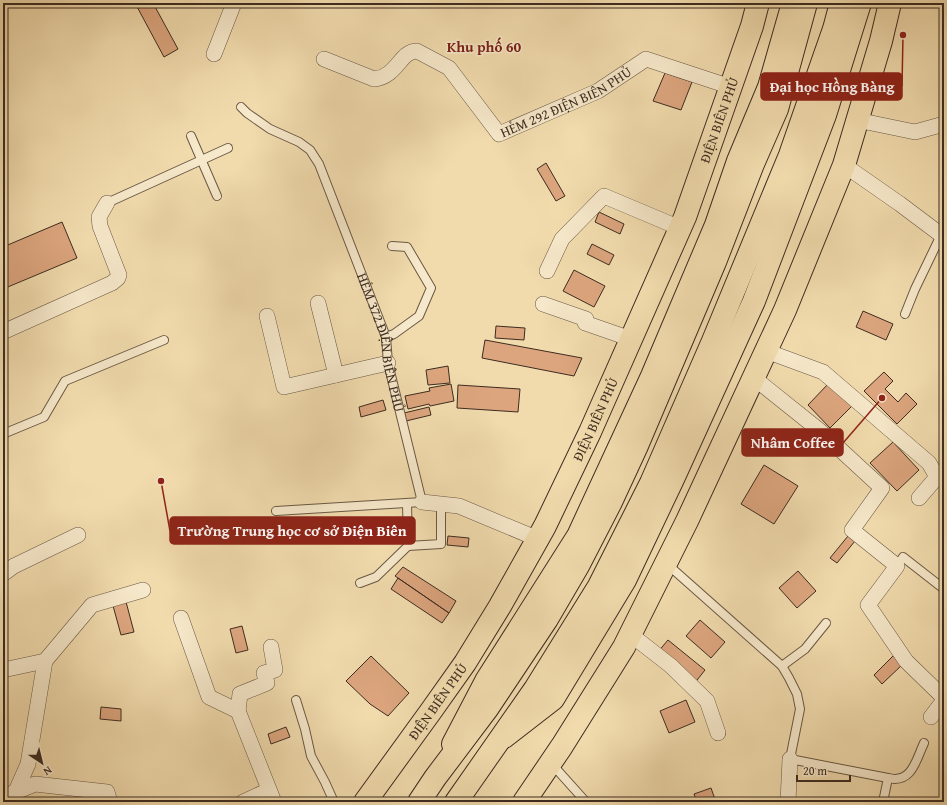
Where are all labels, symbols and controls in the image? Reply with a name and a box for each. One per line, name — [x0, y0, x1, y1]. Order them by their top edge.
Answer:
district label: Khu phố 60 — [447, 36, 521, 57]
street label: HẺM 292 ĐIỆN BIÊN PHỦ — [497, 61, 635, 142]
callout: Đại học Hồng Bàng — [761, 73, 902, 100]
street label: ĐIỆN BIÊN PHỦ — [695, 74, 743, 166]
text: Đại học Hồng Bàng — [770, 76, 894, 97]
street label: HẺM 372 ĐIỆN BIÊN PHỦ — [352, 270, 410, 414]
street label: ĐIỆN BIÊN PHỦ — [568, 374, 623, 464]
callout: Nhâm Coffee — [742, 429, 843, 456]
text: Nhâm Coffee — [751, 432, 835, 453]
callout: Trường Trung học cơ sở Điện Biên — [170, 517, 415, 544]
text: Trường Trung học cơ sở Điện Biên — [177, 520, 407, 541]
street label: ĐIỆN BIÊN PHỦ — [403, 659, 472, 744]
north arrow — [22, 743, 62, 783]
scale bar — [797, 757, 850, 783]
text: 20 m — [803, 762, 827, 779]
text: N — [40, 763, 55, 780]

